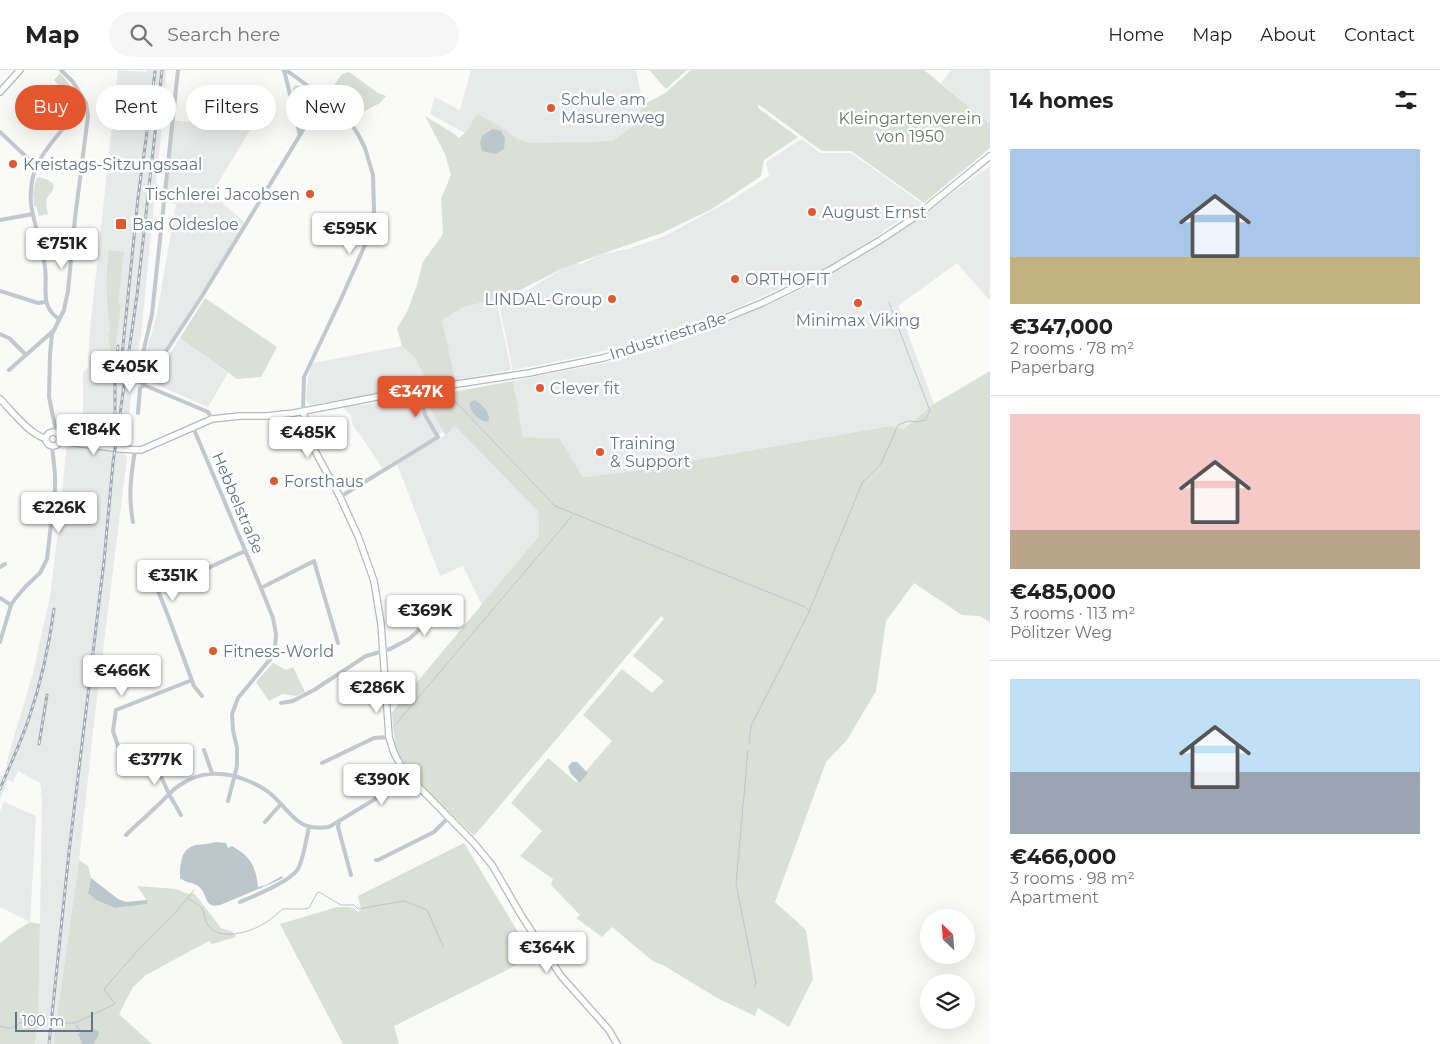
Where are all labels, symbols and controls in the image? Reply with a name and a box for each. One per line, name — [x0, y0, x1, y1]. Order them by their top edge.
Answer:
search box — [109, 12, 459, 57]
text: Map — [25, 20, 79, 49]
icon: search — [127, 21, 155, 49]
text: Search here — [167, 23, 280, 46]
text: Home — [1108, 24, 1164, 46]
text: Map — [1192, 24, 1232, 46]
text: About — [1260, 24, 1316, 46]
text: Contact — [1344, 24, 1415, 46]
chip: Buy — [15, 85, 86, 130]
chip: Rent — [96, 85, 176, 130]
chip: Filters — [186, 85, 276, 130]
chip: New — [286, 85, 364, 130]
icon: filters — [1392, 86, 1420, 114]
text: 14 homes — [1010, 88, 1114, 113]
place label: Schule am Masurenweg — [561, 90, 665, 127]
marker: Schule am Masurenweg — [545, 102, 557, 114]
park label: Kleingartenverein von 1950 — [838, 109, 982, 146]
place label: Kreistags-Sitzungssaal — [23, 155, 202, 174]
marker: Kreistags-Sitzungssaal — [7, 158, 19, 170]
icon: home — [1170, 181, 1260, 271]
place label: Tischlerei Jacobsen — [145, 185, 300, 204]
marker: Tischlerei Jacobsen — [304, 188, 316, 200]
place label: August Ernst — [822, 203, 927, 222]
marker: August Ernst — [806, 206, 818, 218]
pin: €595K — [315, 212, 385, 255]
place label: Bad Oldesloe — [132, 215, 239, 234]
marker: Bad Oldesloe — [114, 217, 128, 231]
text: €595K — [323, 219, 377, 238]
pin: €751K — [27, 228, 97, 270]
text: €751K — [37, 234, 87, 253]
place label: ORTHOFIT — [745, 270, 830, 289]
marker: ORTHOFIT — [729, 273, 741, 285]
place label: LINDAL-Group — [485, 290, 602, 309]
marker: LINDAL-Group — [606, 293, 618, 305]
marker: Minimax Viking — [852, 297, 864, 309]
street label: Industriestraße — [607, 308, 729, 364]
place label: Minimax Viking — [796, 311, 920, 330]
text: €347,000 — [1010, 314, 1113, 339]
text: 2 rooms · 78 m² — [1010, 339, 1134, 358]
pin: €405K — [95, 350, 165, 393]
text: €405K — [102, 357, 158, 376]
text: Paperbarg — [1010, 358, 1095, 377]
pin: €347K — [381, 376, 451, 418]
place label: Clever fit — [550, 379, 621, 398]
text: €347K — [389, 382, 443, 401]
marker: Clever fit — [534, 382, 546, 394]
pin: €184K — [59, 414, 129, 456]
pin: €485K — [273, 416, 343, 459]
text: €184K — [68, 420, 120, 439]
text: €485K — [280, 423, 336, 442]
place label: Training & Support — [610, 434, 691, 471]
marker: Training & Support — [594, 446, 606, 458]
icon: home — [1170, 447, 1260, 537]
street label: Hebbelstraße — [208, 449, 268, 557]
place label: Forsthaus — [284, 472, 364, 491]
marker: Forsthaus — [268, 475, 280, 487]
pin: €226K — [24, 492, 94, 534]
text: €226K — [32, 498, 86, 517]
pin: €351K — [138, 560, 208, 602]
text: €351K — [148, 566, 198, 585]
text: €485,000 — [1010, 579, 1116, 604]
pin: €369K — [390, 594, 460, 637]
text: €369K — [398, 601, 452, 620]
text: 3 rooms · 113 m² — [1010, 604, 1135, 623]
text: Pölitzer Weg — [1010, 623, 1112, 642]
place label: Fitness-World — [223, 642, 334, 661]
marker: Fitness-World — [207, 645, 219, 657]
pin: €466K — [87, 654, 157, 697]
text: €466K — [94, 661, 150, 680]
pin: €286K — [342, 672, 412, 714]
text: €286K — [350, 678, 404, 697]
icon: home — [1170, 712, 1260, 802]
pin: €377K — [120, 744, 190, 786]
text: €377K — [128, 750, 182, 769]
pin: €390K — [347, 764, 417, 806]
text: €390K — [354, 770, 410, 789]
text: €466,000 — [1010, 844, 1116, 869]
text: 3 rooms · 98 m² — [1010, 869, 1135, 888]
text: Apartment — [1010, 888, 1099, 907]
north arrow — [920, 909, 975, 964]
map controls — [920, 909, 975, 1029]
pin: €364K — [512, 932, 582, 974]
text: €364K — [519, 938, 575, 957]
button: layers — [920, 974, 975, 1029]
scale bar — [15, 1009, 92, 1032]
text: 100 m — [22, 1012, 64, 1030]

